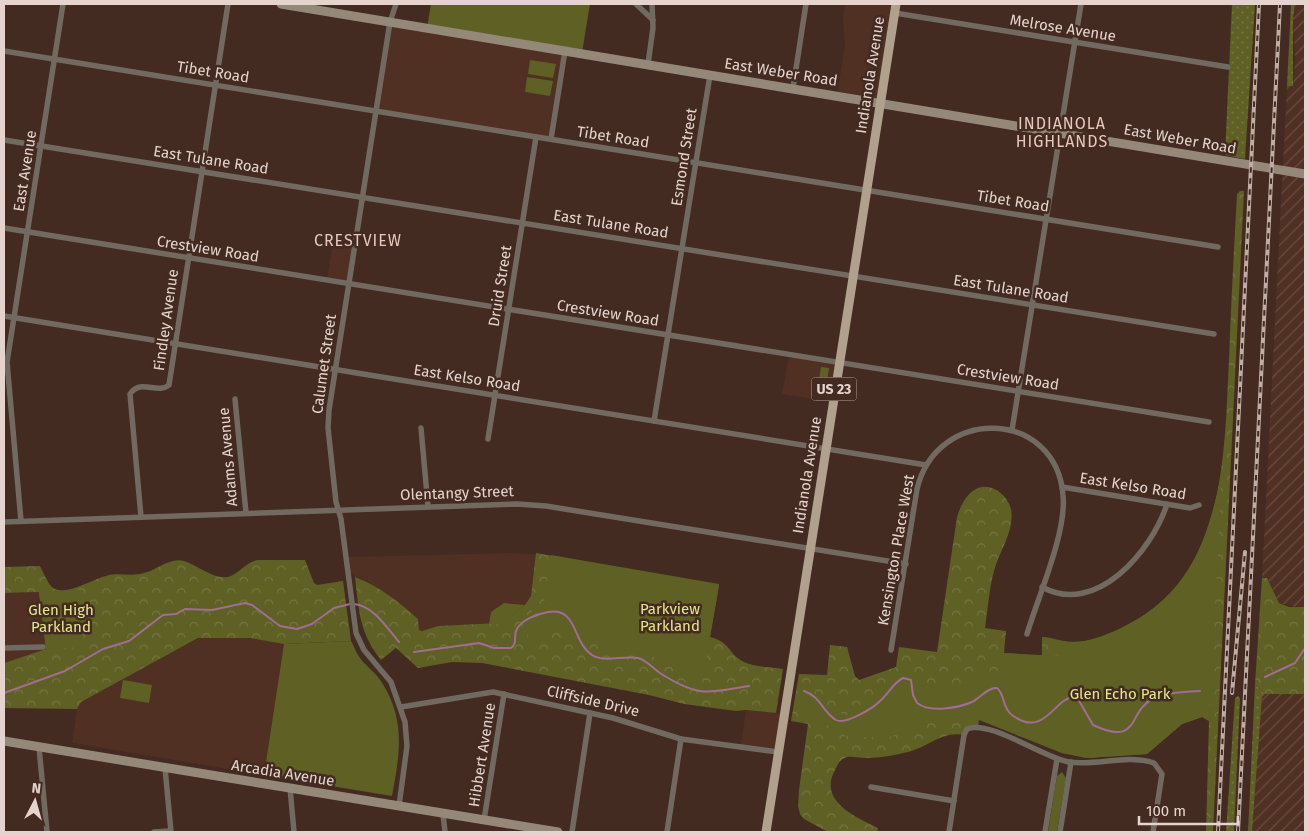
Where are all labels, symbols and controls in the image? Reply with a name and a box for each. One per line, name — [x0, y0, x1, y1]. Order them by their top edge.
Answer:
street label: Melrose Avenue — [1009, 11, 1117, 45]
street label: Indianola Avenue — [852, 15, 888, 135]
street label: East Weber Road — [723, 54, 839, 90]
street label: Tibet Road — [176, 57, 250, 87]
street label: Esmond Street — [667, 106, 701, 207]
district label: INDIANOLA HIGHLANDS — [1016, 114, 1108, 151]
street label: East Weber Road — [1122, 120, 1238, 158]
street label: Tibet Road — [576, 122, 650, 152]
street label: East Avenue — [10, 129, 40, 213]
street label: East Tulane Road — [152, 142, 270, 178]
street label: Tibet Road — [976, 186, 1050, 216]
street label: East Tulane Road — [552, 206, 670, 242]
district label: CRESTVIEW — [314, 231, 402, 250]
street label: Crestview Road — [156, 232, 260, 266]
street label: Druid Street — [485, 244, 515, 328]
street label: Findley Avenue — [150, 268, 182, 372]
street label: East Tulane Road — [952, 271, 1070, 307]
street label: Crestview Road — [556, 296, 660, 330]
street label: Calumet Street — [308, 312, 340, 415]
street label: Crestview Road — [956, 360, 1060, 394]
street label: East Kelso Road — [412, 361, 522, 395]
road number: US 23 — [812, 378, 856, 400]
street label: Adams Avenue — [215, 407, 241, 507]
street label: Indianola Avenue — [789, 415, 825, 535]
street label: East Kelso Road — [1078, 469, 1188, 503]
street label: Kensington Place West — [874, 473, 918, 627]
street label: Olentangy Street — [400, 482, 515, 504]
park label: Parkview Parkland — [640, 600, 700, 635]
park label: Glen High Parkland — [28, 601, 94, 636]
street label: Cliffside Drive — [545, 682, 641, 720]
park label: Glen Echo Park — [1070, 685, 1171, 703]
street label: Hibbert Avenue — [465, 702, 499, 808]
street label: Arcadia Avenue — [230, 756, 336, 790]
north arrow — [10, 776, 60, 826]
text: N — [31, 780, 42, 798]
scale bar — [1139, 794, 1238, 826]
text: 100 m — [1146, 802, 1186, 820]

